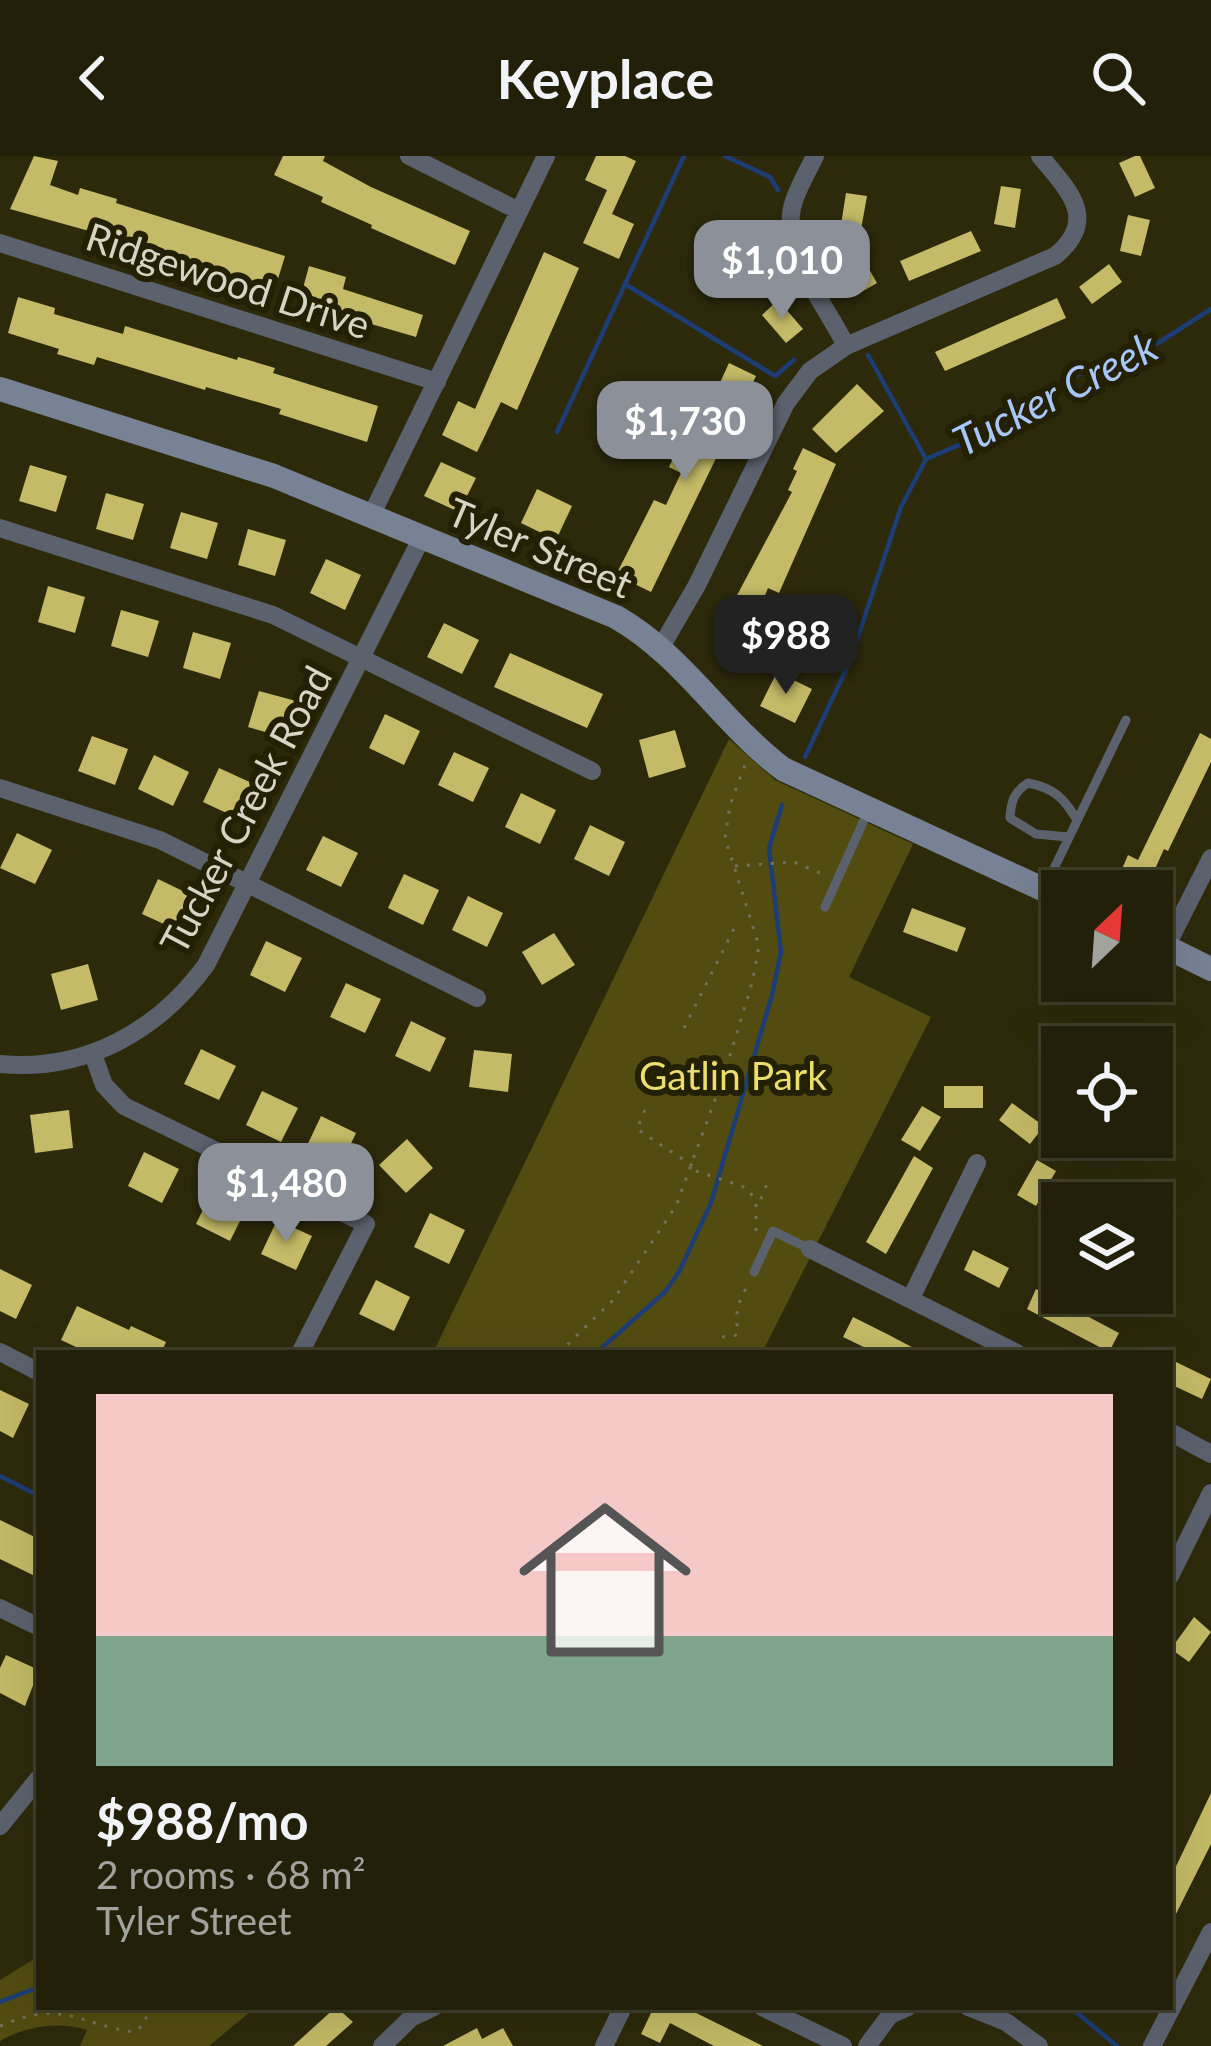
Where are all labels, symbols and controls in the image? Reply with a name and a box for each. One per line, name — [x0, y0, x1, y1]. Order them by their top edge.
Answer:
icon: back — [60, 45, 126, 111]
icon: search — [1085, 45, 1151, 111]
text: Keyplace — [497, 46, 714, 111]
street label: Ridgewood Drive — [81, 213, 376, 348]
pin: $1,010 — [684, 220, 880, 322]
text: $1,010 — [721, 236, 843, 282]
water label: Tucker Creek — [944, 320, 1166, 466]
pin: $1,730 — [587, 381, 783, 483]
text: $1,730 — [624, 397, 746, 443]
street label: Tyler Street — [441, 488, 639, 606]
pin: $988 — [715, 595, 857, 697]
text: $988 — [741, 611, 831, 657]
street label: Tucker Creek Road — [150, 658, 340, 961]
north arrow — [1041, 870, 1173, 1002]
map controls — [1041, 870, 1173, 1314]
button: locate — [1041, 1026, 1173, 1158]
park label: Gatlin Park — [639, 1052, 827, 1098]
pin: $1,480 — [188, 1143, 384, 1245]
text: $1,480 — [225, 1159, 347, 1205]
button: layers — [1041, 1182, 1173, 1314]
icon: home — [497, 1472, 713, 1688]
text: $988/mo — [96, 1790, 309, 1851]
text: 2 rooms · 68 m² — [96, 1851, 366, 1897]
text: Tyler Street — [96, 1897, 292, 1943]

